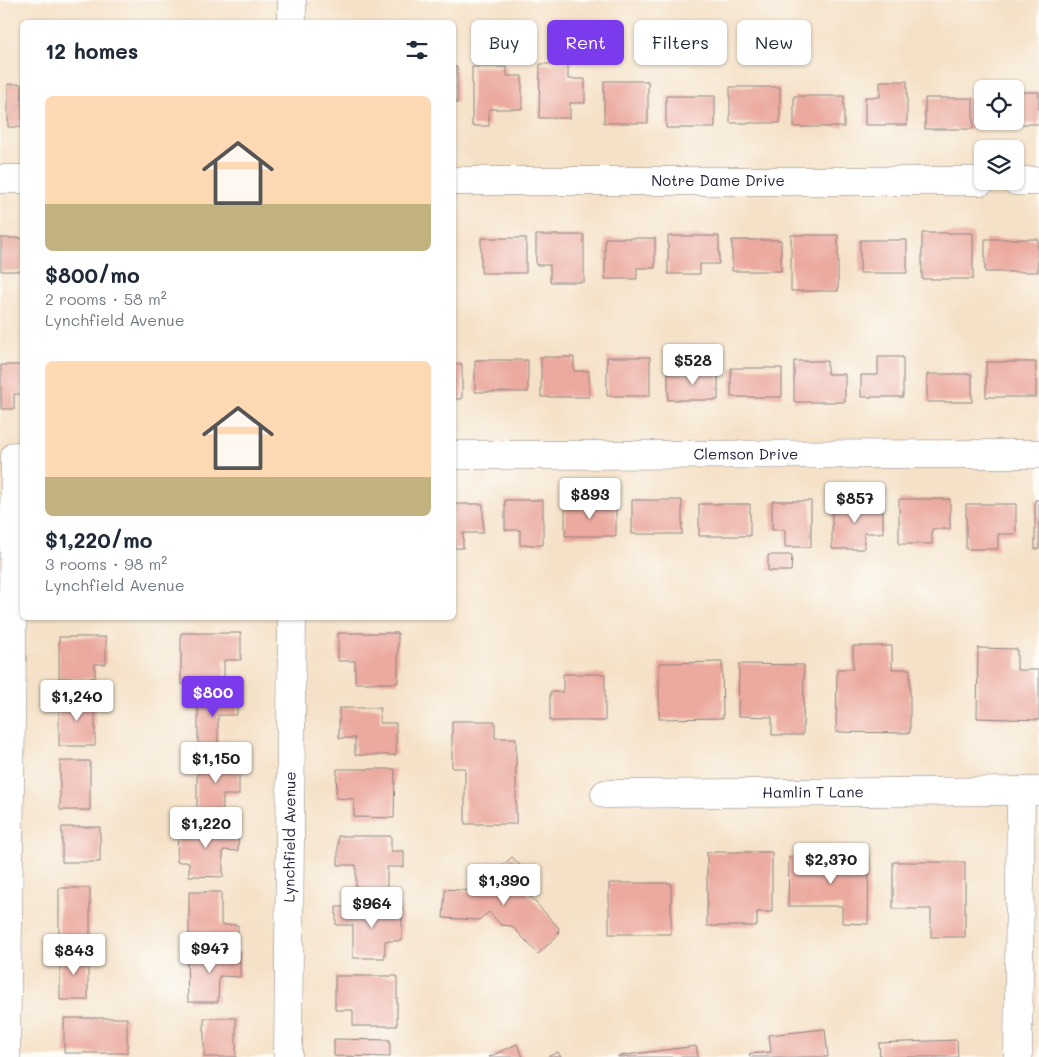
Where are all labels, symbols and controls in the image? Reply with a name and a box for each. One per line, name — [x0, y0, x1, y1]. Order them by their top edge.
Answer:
chip: Buy — [471, 20, 537, 65]
chip: Rent — [547, 20, 624, 65]
chip: Filters — [634, 20, 727, 65]
chip: New — [737, 20, 811, 65]
icon: filters — [403, 36, 431, 64]
text: 12 homes — [45, 37, 138, 64]
map controls — [974, 80, 1024, 190]
button: locate — [974, 80, 1024, 130]
icon: home — [193, 128, 283, 218]
button: layers — [974, 140, 1024, 190]
street label: Notre Dame Drive — [651, 170, 785, 190]
text: $800/mo — [45, 261, 140, 288]
text: 2 rooms · 58 m² — [45, 288, 167, 309]
text: Lynchfield Avenue — [45, 309, 185, 330]
pin: $528 — [663, 344, 723, 386]
text: $528 — [674, 349, 712, 370]
icon: home — [193, 393, 283, 483]
street label: Clemson Drive — [694, 443, 798, 464]
pin: $893 — [560, 478, 620, 520]
pin: $857 — [825, 482, 885, 524]
text: $893 — [570, 483, 610, 504]
text: $857 — [836, 487, 874, 508]
text: $1,220/mo — [45, 526, 152, 553]
text: 3 rooms · 98 m² — [45, 553, 167, 574]
text: Lynchfield Avenue — [45, 574, 185, 595]
pin: $800 — [183, 676, 243, 718]
pin: $1,240 — [36, 680, 118, 722]
text: $800 — [193, 681, 233, 702]
text: $1,240 — [51, 685, 103, 706]
pin: $1,150 — [175, 742, 257, 784]
text: $1,150 — [192, 747, 240, 768]
street label: Lynchfield Avenue — [278, 771, 300, 903]
street label: Hamlin T Lane — [762, 781, 864, 802]
pin: $1,220 — [165, 806, 247, 849]
text: $1,220 — [181, 812, 231, 833]
pin: $2,370 — [790, 842, 872, 885]
text: $2,370 — [805, 848, 857, 869]
pin: $1,390 — [463, 864, 545, 906]
text: $1,390 — [478, 869, 530, 890]
pin: $964 — [342, 886, 402, 929]
text: $964 — [352, 892, 392, 913]
pin: $947 — [180, 932, 240, 974]
pin: $843 — [44, 934, 104, 976]
text: $947 — [191, 937, 229, 958]
text: $843 — [54, 939, 94, 960]

